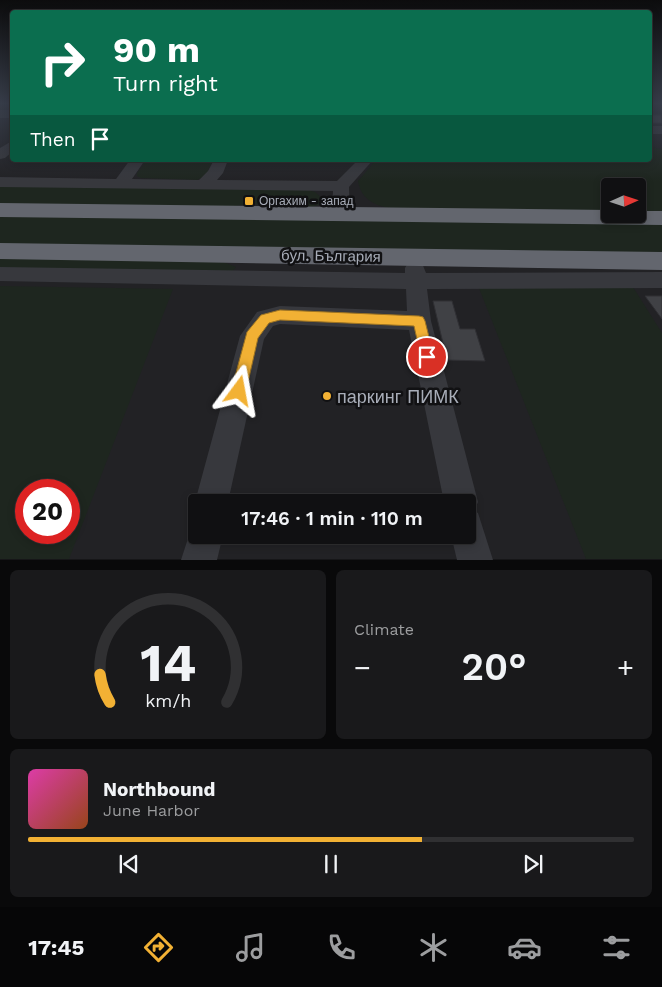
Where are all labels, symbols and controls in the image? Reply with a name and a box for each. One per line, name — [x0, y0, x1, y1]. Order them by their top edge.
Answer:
text: 90 m — [113, 29, 200, 71]
icon: right — [30, 30, 95, 95]
text: Turn right — [113, 71, 218, 96]
icon: arrive — [86, 125, 114, 153]
text: Then — [30, 128, 76, 151]
north arrow — [601, 178, 646, 222]
map controls — [601, 178, 646, 223]
place label: Оргахим - запад — [259, 194, 353, 208]
marker: Оргахим - запад — [243, 195, 255, 207]
street label: бул. България — [281, 246, 381, 266]
pin — [406, 336, 448, 378]
icon: arrive — [413, 343, 441, 371]
position arrow — [212, 364, 264, 416]
place label: паркинг ПИМК — [337, 386, 459, 407]
marker: паркинг ПИМК — [321, 390, 333, 402]
speed limit sign: 20 — [15, 479, 80, 544]
text: 17:46 · 1 min · 110 m — [241, 507, 423, 530]
text: Climate — [354, 620, 414, 639]
text: 14 — [140, 633, 196, 694]
text: 20° — [462, 645, 526, 689]
text: − — [354, 651, 371, 684]
text: + — [617, 651, 634, 684]
text: km/h — [145, 690, 191, 711]
text: Northbound — [103, 778, 215, 801]
text: June Harbor — [103, 801, 200, 820]
icon: previous — [115, 850, 143, 878]
icon: pause — [317, 850, 345, 878]
icon: next — [519, 850, 547, 878]
icon: directions — [141, 930, 176, 965]
icon: music — [233, 930, 268, 965]
icon: phone — [324, 930, 359, 965]
icon: climate — [416, 930, 451, 965]
icon: car — [507, 930, 542, 965]
icon: filters — [599, 930, 634, 965]
text: 17:45 — [28, 935, 84, 960]

